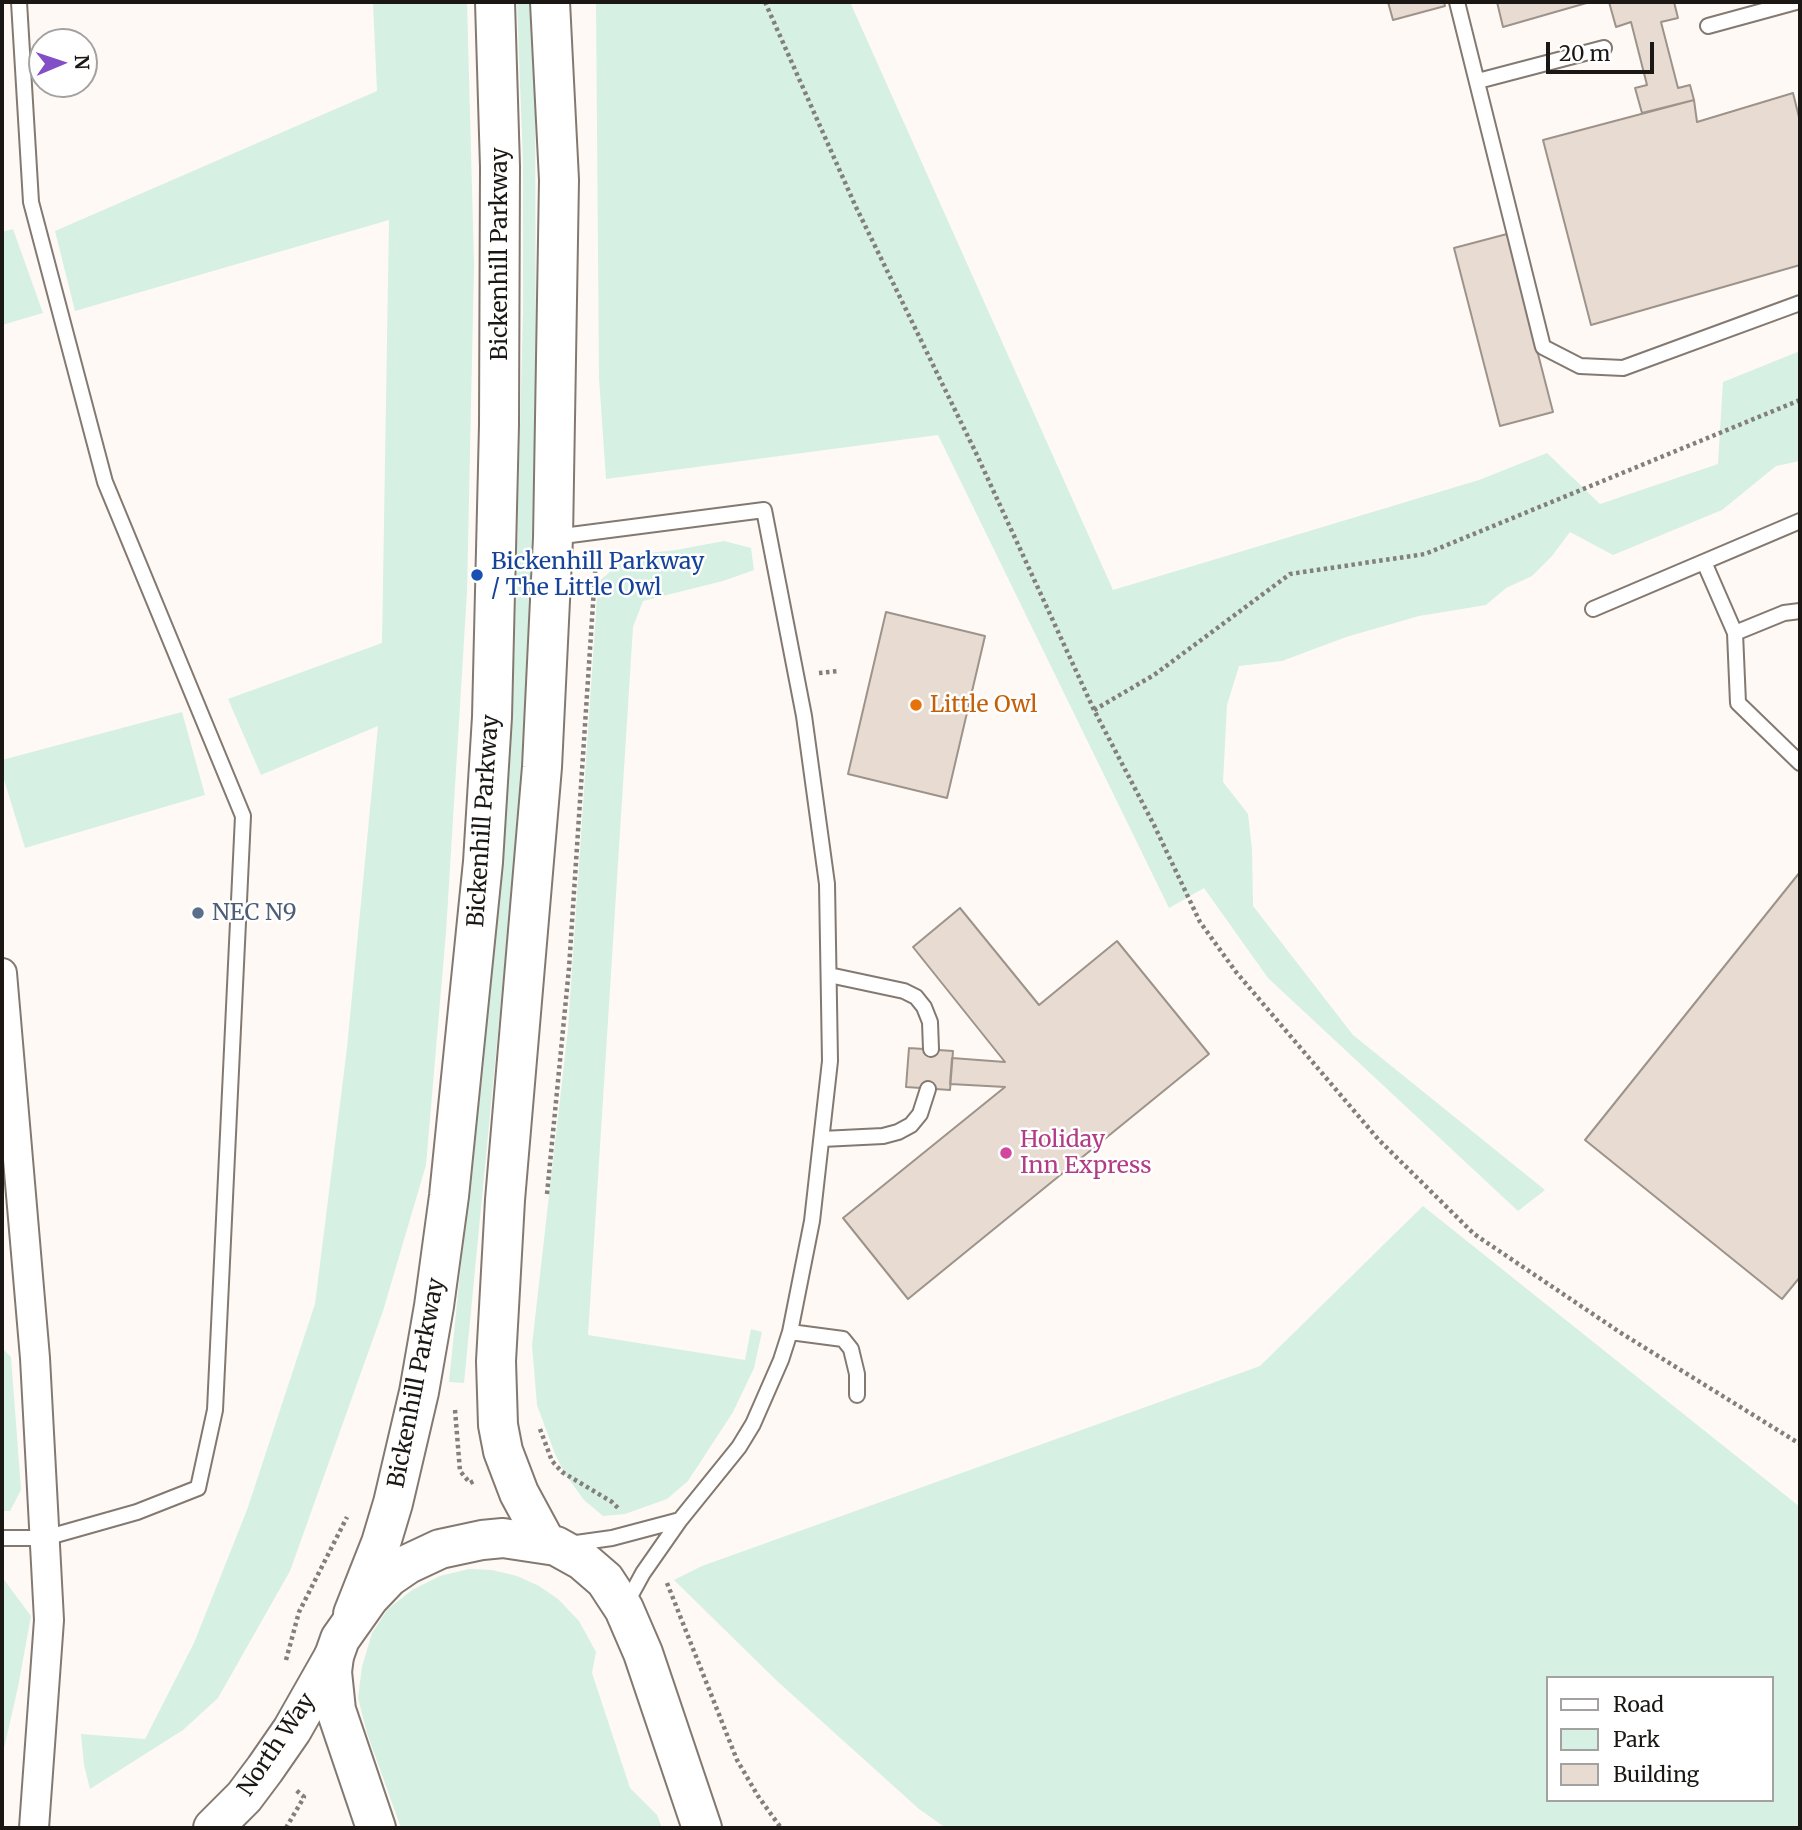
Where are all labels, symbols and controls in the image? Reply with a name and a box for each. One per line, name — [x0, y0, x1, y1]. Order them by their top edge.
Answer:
north arrow — [28, 28, 98, 98]
scale bar — [1550, 28, 1658, 72]
text: 20 m — [1559, 40, 1610, 67]
text: N — [70, 54, 94, 70]
street label: Bickenhill Parkway — [486, 147, 514, 361]
place label: Bickenhill Parkway / The Little Owl — [491, 548, 704, 602]
marker: Bickenhill Parkway / The Little Owl — [469, 567, 485, 583]
place label: Little Owl — [930, 691, 1037, 719]
marker: Little Owl — [908, 697, 924, 713]
street label: Bickenhill Parkway — [463, 714, 505, 928]
place label: NEC N9 — [212, 899, 297, 927]
marker: NEC N9 — [190, 905, 206, 921]
place label: Holiday Inn Express — [1020, 1126, 1151, 1180]
marker: Holiday Inn Express — [998, 1145, 1014, 1161]
street label: Bickenhill Parkway — [383, 1276, 451, 1490]
legend — [1546, 1676, 1774, 1802]
street label: North Way — [233, 1688, 321, 1802]
text: Road — [1613, 1691, 1664, 1718]
text: Park — [1613, 1726, 1660, 1753]
text: Building — [1613, 1761, 1699, 1788]

